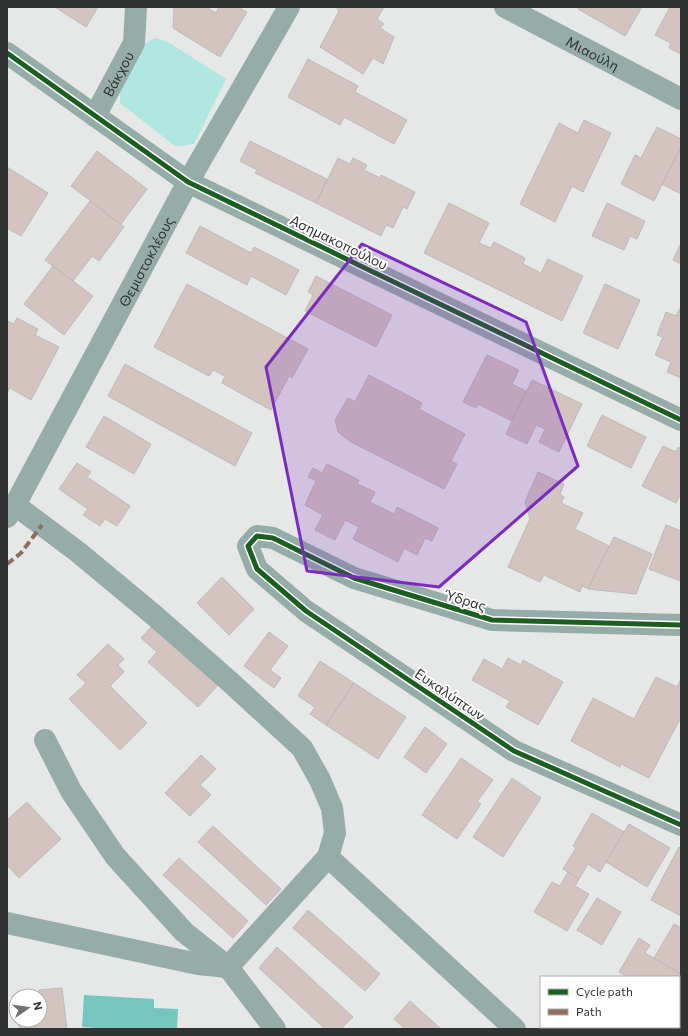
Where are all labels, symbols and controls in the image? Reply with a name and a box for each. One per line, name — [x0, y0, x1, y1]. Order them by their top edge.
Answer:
street label: Μιαούλη — [563, 32, 622, 74]
street label: Βάκχου — [99, 48, 137, 99]
street label: Ασημακοπούλου — [287, 211, 391, 273]
street label: Θεμιστοκλέους — [115, 213, 177, 309]
street label: Ύδρας — [442, 585, 488, 614]
street label: Ευκαλύπτων — [412, 664, 488, 724]
legend — [540, 976, 680, 1028]
text: Cycle path — [576, 984, 633, 998]
north arrow — [8, 988, 48, 1028]
text: N — [31, 1000, 45, 1011]
text: Path — [576, 1004, 602, 1018]

